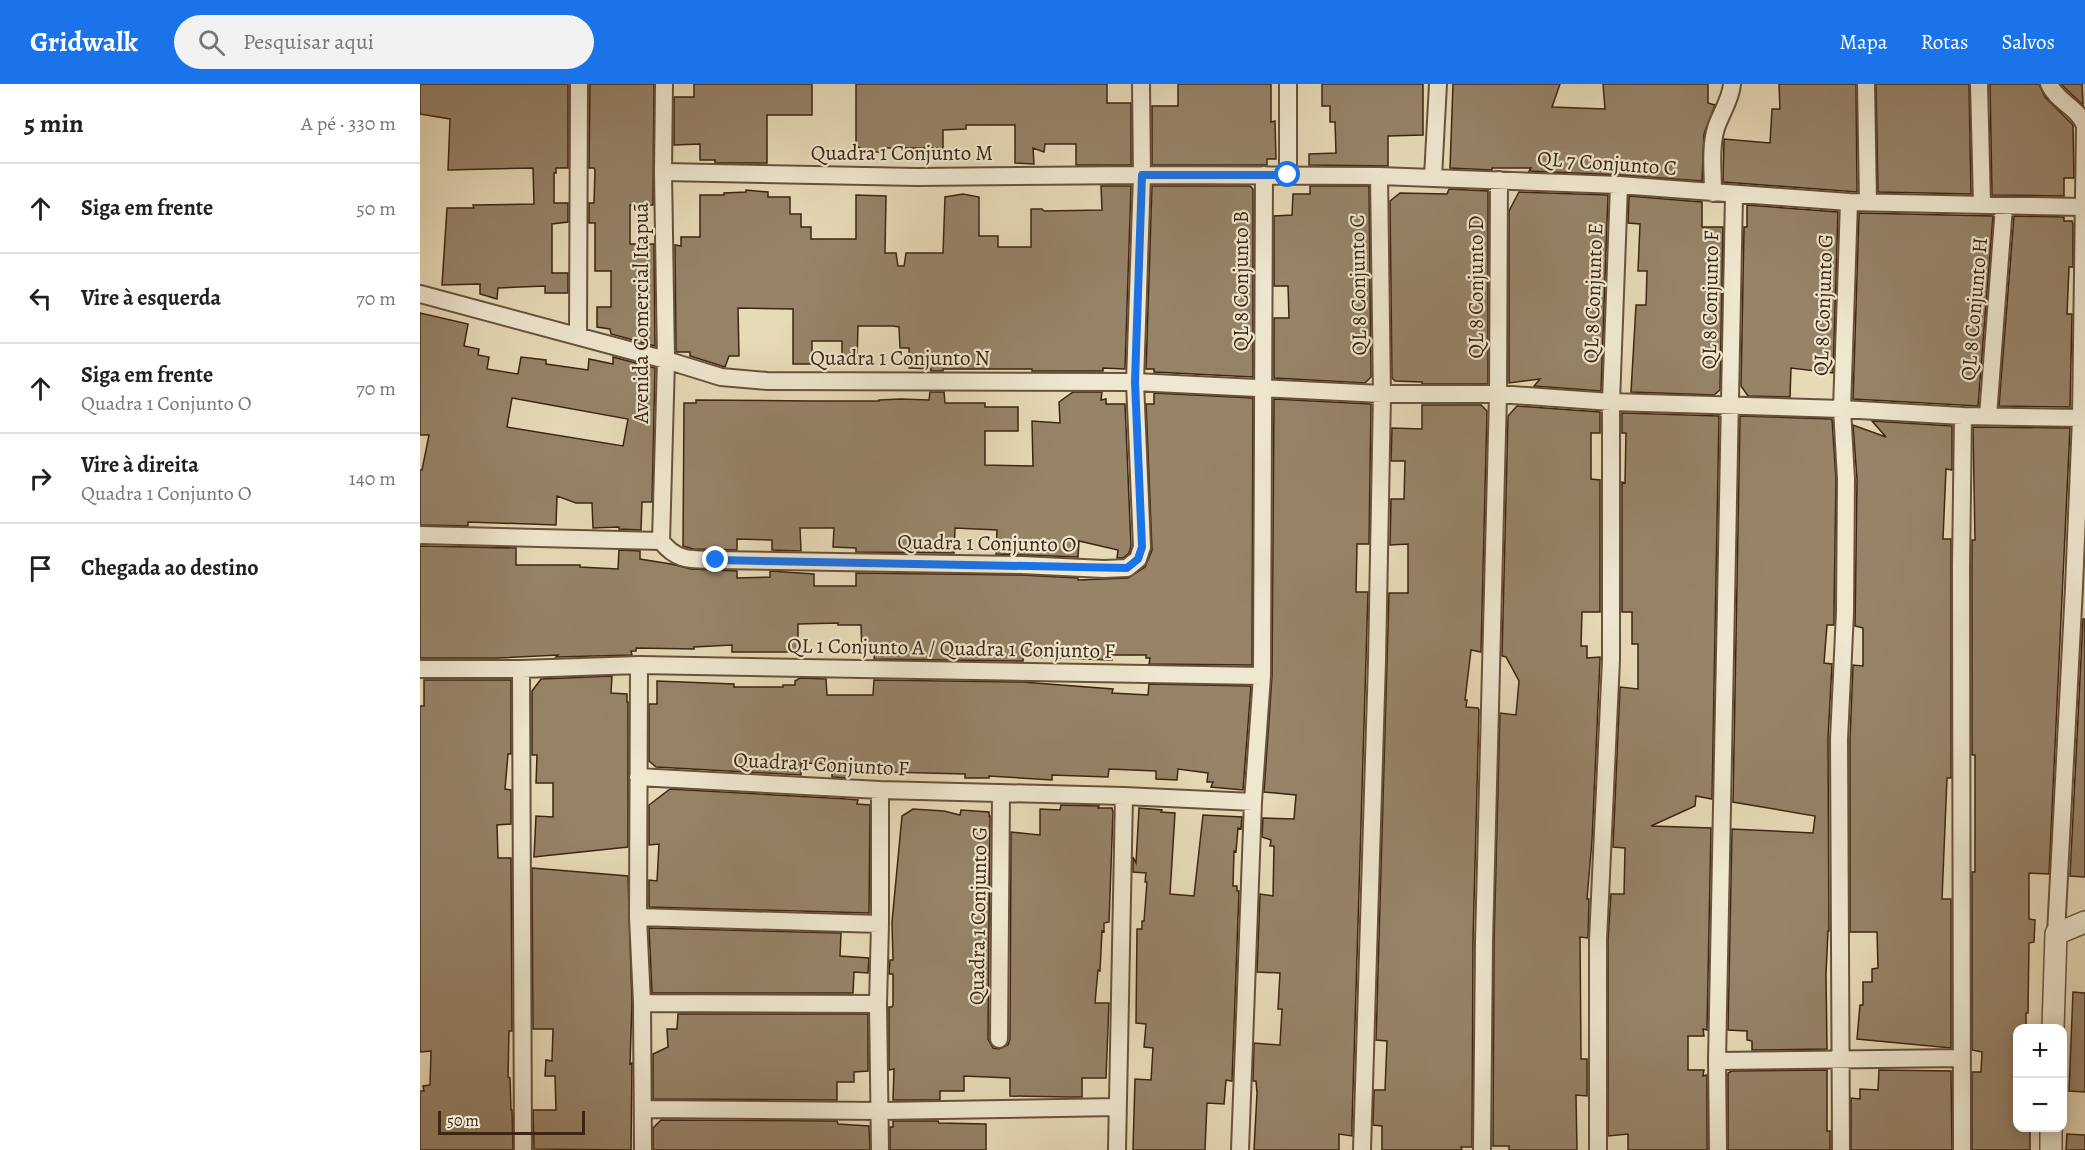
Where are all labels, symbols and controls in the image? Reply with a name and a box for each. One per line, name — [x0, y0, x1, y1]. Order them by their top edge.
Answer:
search box — [174, 15, 594, 69]
text: Gridwalk — [30, 23, 138, 61]
icon: search — [195, 26, 228, 59]
text: Pesquisar aqui — [243, 27, 374, 57]
text: Mapa — [1839, 28, 1888, 56]
text: Rotas — [1921, 28, 1968, 56]
text: Salvos — [2001, 28, 2055, 56]
text: 5 min — [24, 106, 84, 141]
text: A pé · 330 m — [301, 110, 396, 137]
street label: Quadra 1 Conjunto M — [811, 139, 993, 167]
street label: QL 7 Conjunto C — [1536, 144, 1678, 182]
route start — [1274, 161, 1300, 187]
icon: ahead — [24, 192, 57, 225]
text: Siga em frente — [81, 193, 213, 223]
text: 50 m — [356, 195, 396, 222]
street label: Avenida Comercial Itapuã — [627, 202, 655, 425]
street label: QL 8 Conjunto B — [1227, 211, 1255, 351]
street label: QL 8 Conjunto C — [1343, 214, 1373, 356]
street label: QL 8 Conjunto D — [1462, 216, 1490, 358]
street label: QL 8 Conjunto E — [1577, 222, 1609, 364]
street label: QL 8 Conjunto F — [1695, 230, 1725, 370]
street label: QL 8 Conjunto G — [1807, 233, 1839, 377]
street label: QL 8 Conjunto H — [1954, 236, 1994, 382]
icon: left — [24, 282, 57, 315]
text: Vire à esquerda — [81, 283, 221, 313]
text: 70 m — [356, 285, 396, 312]
street label: Quadra 1 Conjunto N — [810, 344, 990, 372]
text: Siga em frente — [81, 360, 213, 390]
icon: ahead — [24, 372, 57, 405]
text: 70 m — [356, 375, 396, 402]
text: Quadra 1 Conjunto O — [81, 390, 252, 417]
text: Vire à direita — [81, 450, 199, 480]
icon: right — [24, 462, 57, 495]
text: 140 m — [349, 465, 396, 492]
text: Quadra 1 Conjunto O — [81, 480, 252, 507]
street label: Quadra 1 Conjunto O — [897, 527, 1077, 559]
route end — [702, 546, 728, 572]
icon: arrive — [24, 552, 57, 585]
text: Chegada ao destino — [81, 553, 259, 583]
street label: QL 1 Conjunto A / Quadra 1 Conjunto F — [787, 631, 1115, 665]
street label: Quadra 1 Conjunto F — [733, 745, 909, 783]
street label: Quadra 1 Conjunto G — [962, 826, 994, 1006]
map controls — [2013, 1024, 2067, 1132]
button: + — [2013, 1024, 2067, 1078]
button: − — [2013, 1078, 2067, 1132]
scale bar — [438, 1108, 585, 1136]
text: 50 m — [447, 1110, 479, 1132]

